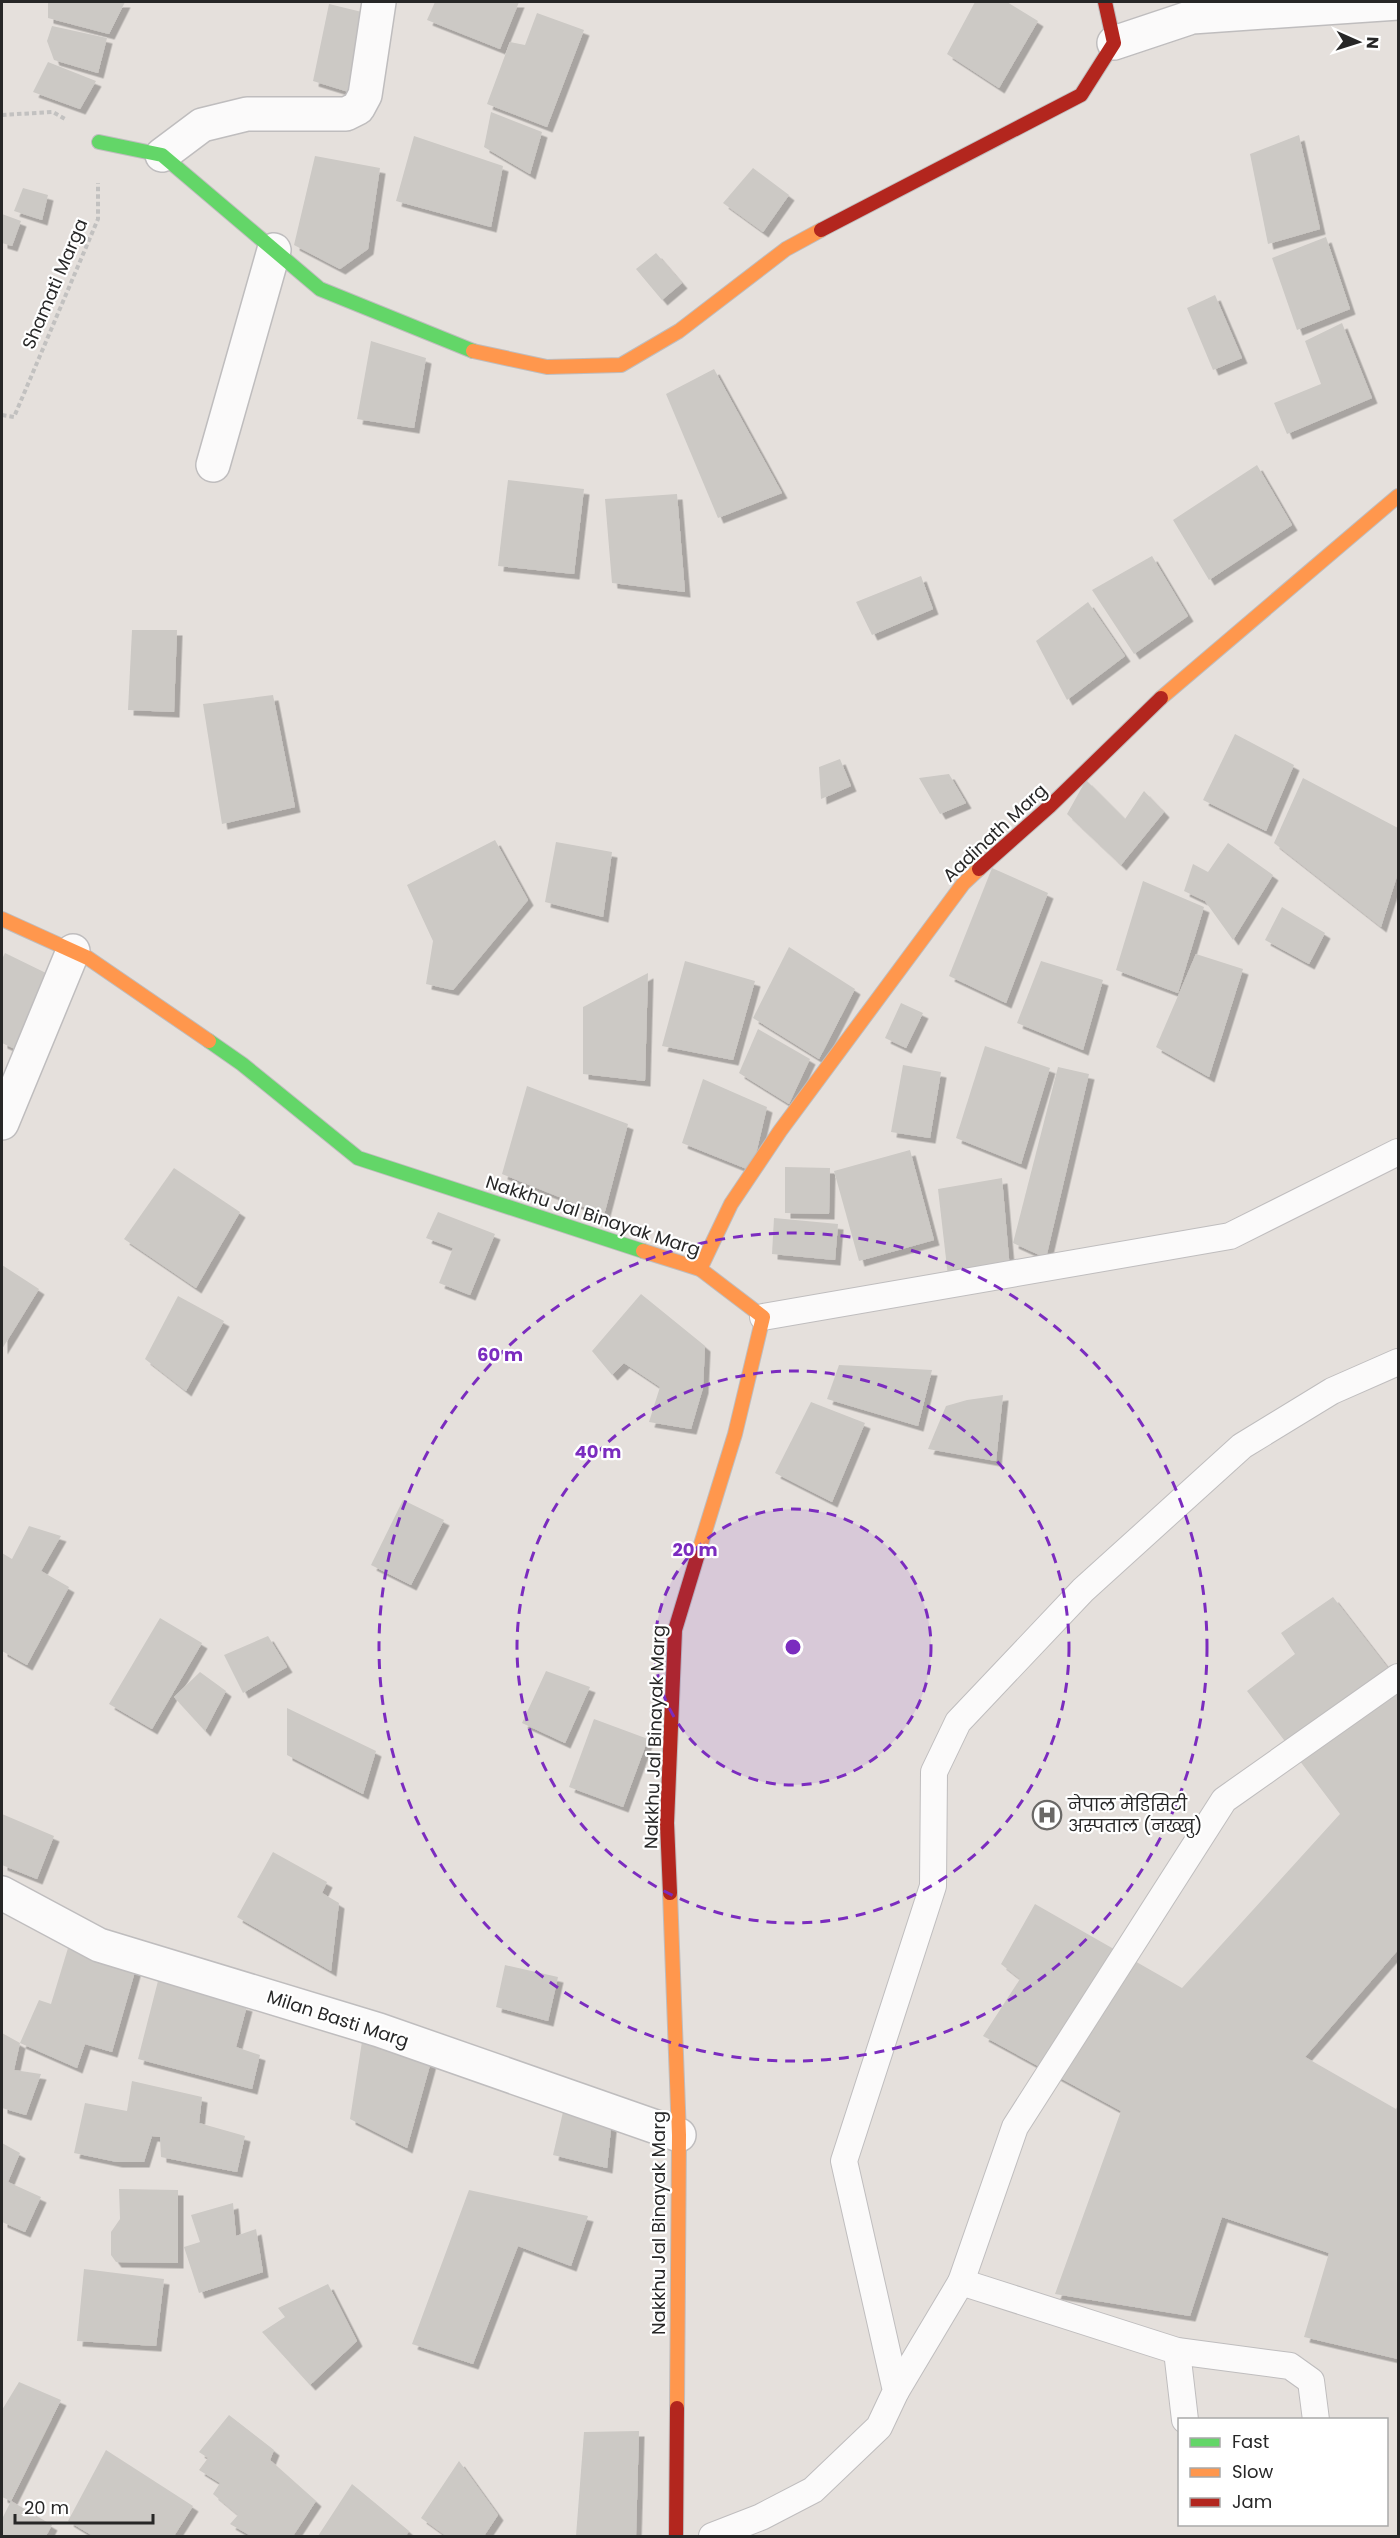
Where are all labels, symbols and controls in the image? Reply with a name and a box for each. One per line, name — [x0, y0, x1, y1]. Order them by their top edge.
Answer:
north arrow — [1328, 12, 1388, 72]
text: N — [1361, 36, 1384, 49]
street label: Shamati Marga — [16, 215, 93, 353]
street label: Aadinath Marg — [937, 778, 1052, 887]
street label: Nakkhu Jal Binayak Marg — [483, 1169, 704, 1262]
text: 60 m — [477, 1342, 523, 1367]
text: 40 m — [575, 1439, 621, 1464]
text: 20 m — [673, 1537, 717, 1562]
street label: Nakkhu Jal Binayak Marg — [638, 1624, 671, 1849]
centre of rings — [783, 1637, 803, 1657]
place label: नेपाल मेडिसिटी अस्पताल (नख्खु) — [1067, 1792, 1202, 1839]
hospital icon: नेपाल मेडिसिटी अस्पताल (नख्खु) — [1031, 1799, 1063, 1831]
street label: Milan Basti Marg — [264, 1984, 412, 2053]
street label: Nakkhu Jal Binayak Marg — [646, 2111, 671, 2335]
legend — [1178, 2418, 1388, 2526]
text: Fast — [1232, 2429, 1269, 2454]
text: Slow — [1232, 2459, 1274, 2484]
scale bar — [15, 2487, 153, 2525]
text: Jam — [1232, 2489, 1272, 2514]
text: 20 m — [24, 2495, 69, 2520]

